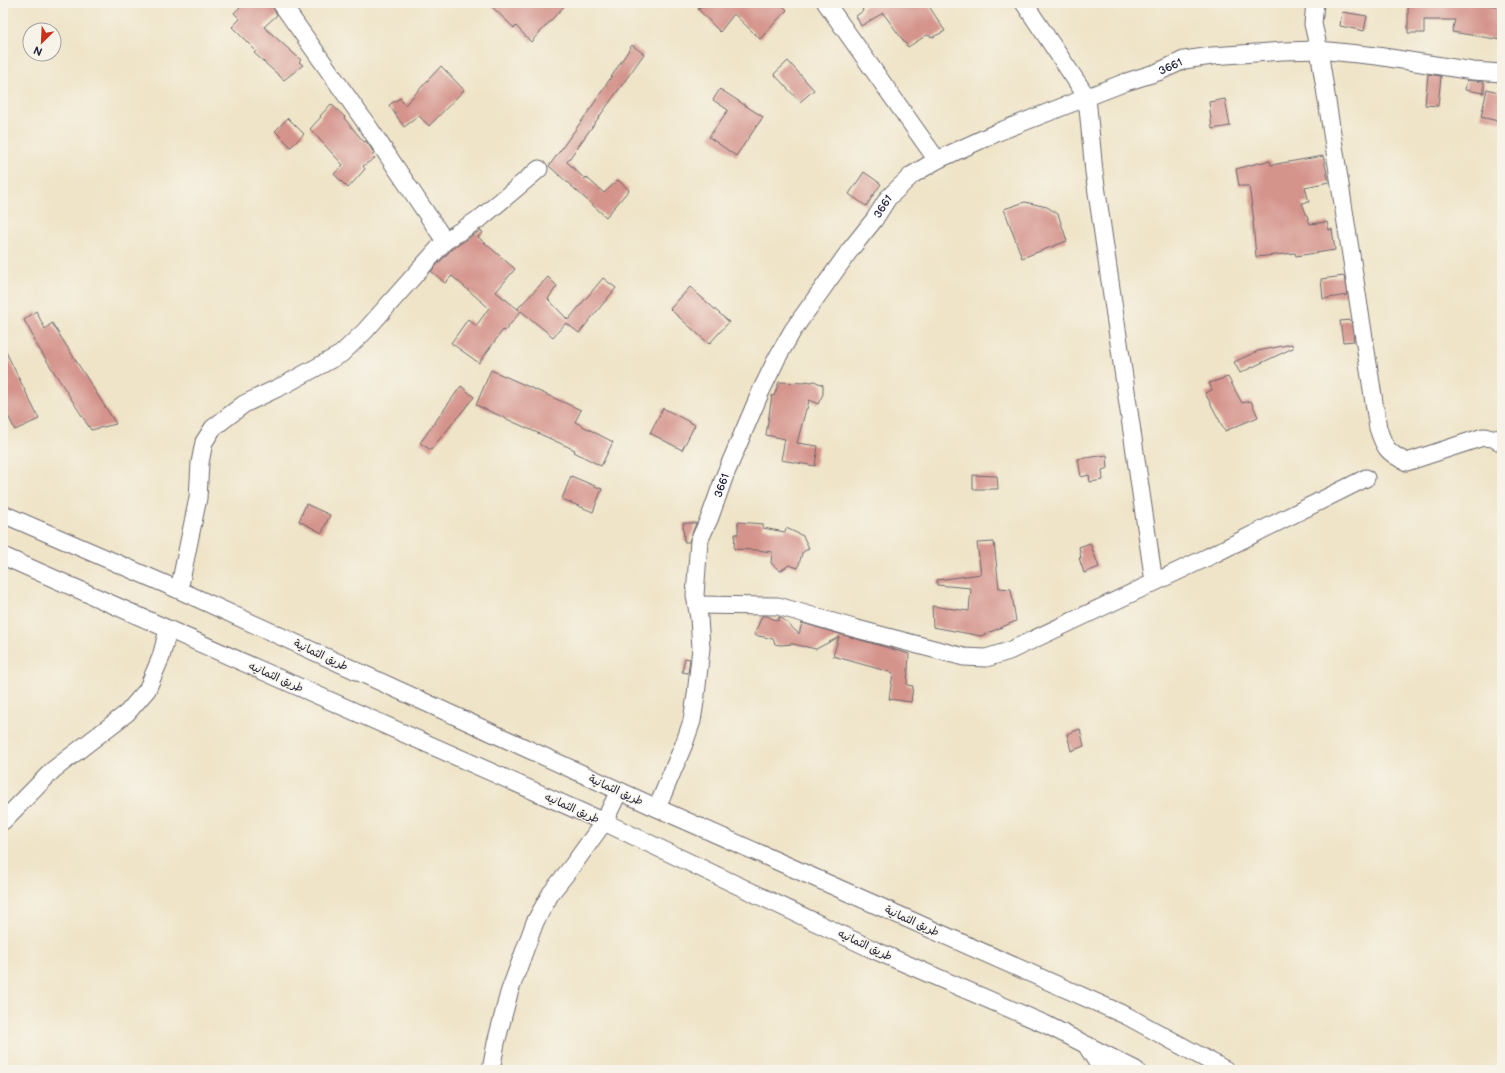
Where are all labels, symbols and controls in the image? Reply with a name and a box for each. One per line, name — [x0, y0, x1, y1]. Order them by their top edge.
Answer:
north arrow — [22, 22, 62, 62]
text: N — [32, 43, 45, 58]
street label: 3661 — [1156, 55, 1184, 77]
street label: 3661 — [871, 192, 894, 220]
street label: 3661 — [711, 472, 732, 499]
street label: طريق الثمانية — [292, 637, 350, 673]
street label: طريق الثمانيه — [247, 659, 305, 695]
street label: طريق الثمانية — [587, 772, 645, 808]
street label: طريق الثمانيه — [543, 790, 601, 826]
street label: طريق الثمانية — [883, 903, 941, 939]
street label: طريق الثمانيه — [836, 927, 894, 963]

